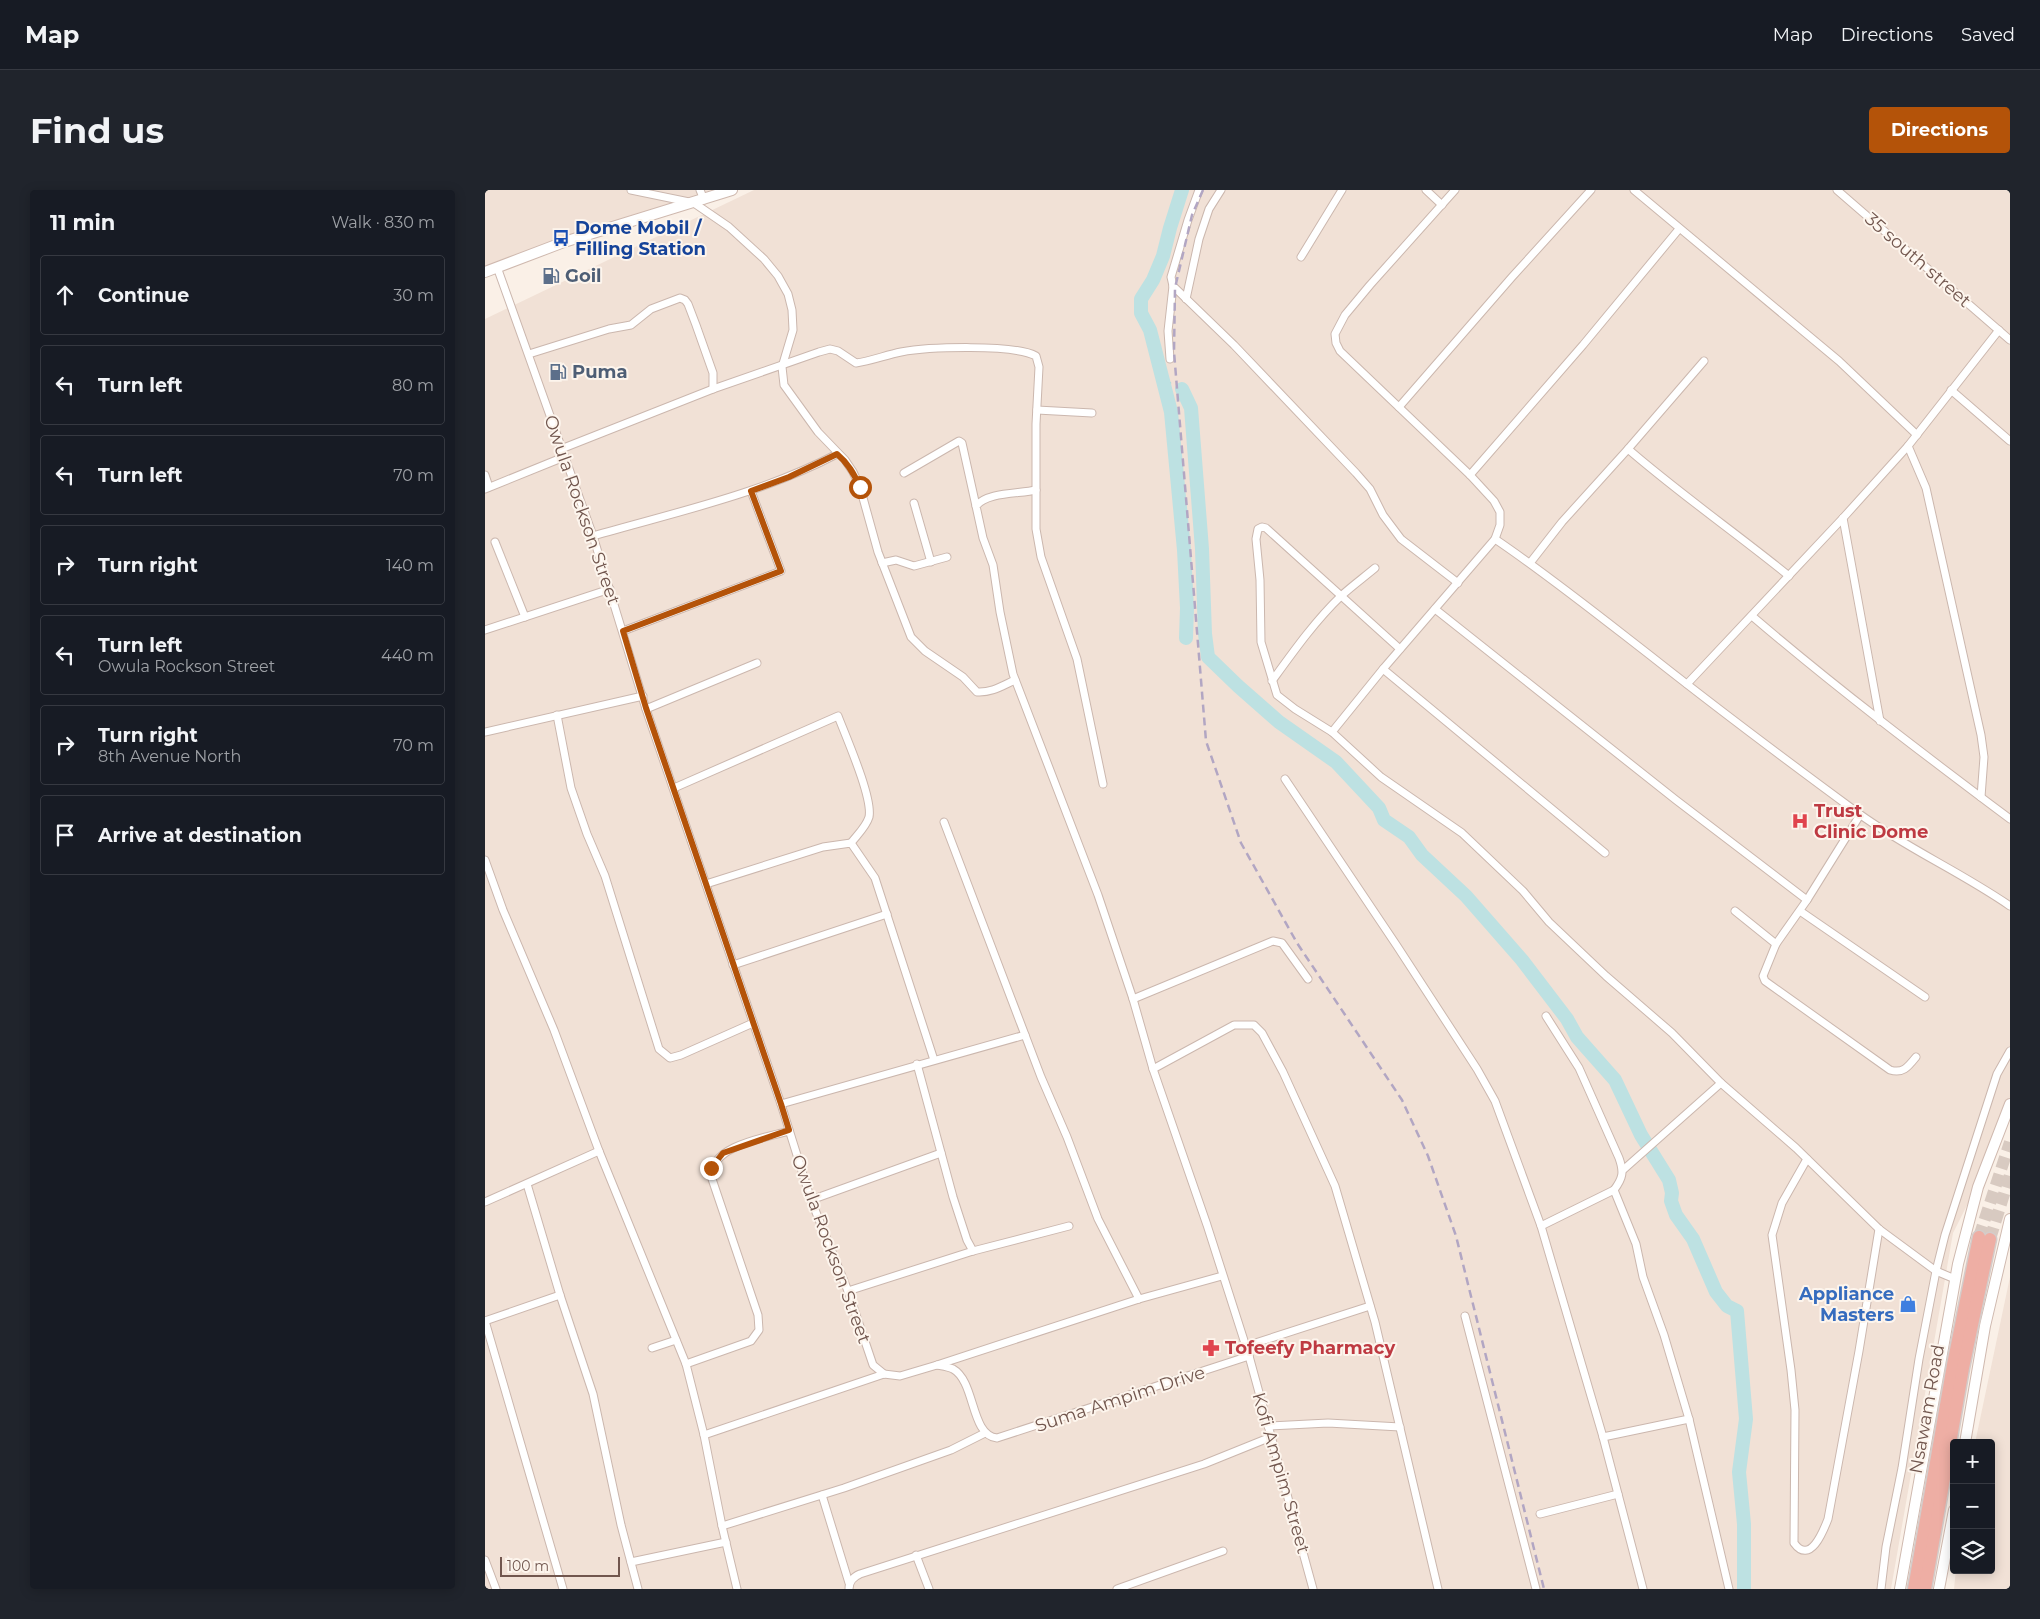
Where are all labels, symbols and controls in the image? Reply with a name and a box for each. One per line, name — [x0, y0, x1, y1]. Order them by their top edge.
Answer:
text: Map — [25, 20, 79, 49]
text: Map — [1773, 24, 1813, 46]
text: Directions — [1841, 24, 1933, 46]
text: Saved — [1961, 24, 2015, 46]
button: Directions — [1869, 107, 2010, 153]
text: Find us — [30, 109, 164, 152]
street label: 35 south street — [1860, 208, 1976, 312]
text: 11 min — [50, 210, 115, 235]
text: Walk · 830 m — [331, 213, 435, 232]
place label: Dome Mobil / Filling Station — [575, 217, 706, 260]
bus stop icon: Dome Mobil / Filling Station — [551, 228, 571, 248]
place label: Goil — [565, 265, 602, 287]
fuel station icon: Goil — [541, 266, 561, 286]
icon: ahead — [51, 281, 79, 309]
text: Continue — [98, 284, 189, 307]
text: 30 m — [393, 286, 434, 305]
place label: Puma — [572, 361, 628, 383]
fuel station icon: Puma — [548, 362, 568, 382]
icon: left — [51, 371, 79, 399]
text: Turn left — [98, 374, 183, 397]
text: 80 m — [392, 376, 434, 395]
street label: Owula Rockson Street — [539, 412, 625, 608]
icon: left — [51, 461, 79, 489]
text: Turn left — [98, 464, 183, 487]
text: 70 m — [393, 466, 434, 485]
route start — [849, 476, 872, 499]
icon: right — [51, 551, 79, 579]
text: Turn right — [98, 554, 198, 577]
text: 140 m — [386, 556, 434, 575]
text: Turn left — [98, 634, 183, 657]
icon: left — [51, 641, 79, 669]
text: 440 m — [381, 646, 434, 665]
text: Owula Rockson Street — [98, 657, 275, 676]
text: Turn right — [98, 724, 198, 747]
icon: right — [51, 731, 79, 759]
text: 70 m — [393, 736, 434, 755]
text: 8th Avenue North — [98, 747, 241, 766]
place label: Trust Clinic Dome — [1814, 800, 1928, 843]
hospital icon: Trust Clinic Dome — [1790, 811, 1810, 831]
icon: arrive — [51, 821, 79, 849]
text: Arrive at destination — [98, 824, 302, 847]
street label: Owula Rockson Street — [787, 1152, 875, 1346]
route end — [700, 1157, 723, 1180]
place label: Appliance Masters — [1798, 1283, 1894, 1326]
shop icon: Appliance Masters — [1898, 1294, 1918, 1314]
place label: Tofeefy Pharmacy — [1225, 1337, 1395, 1359]
pharmacy icon: Tofeefy Pharmacy — [1201, 1338, 1221, 1358]
street label: Nsawam Road — [1905, 1343, 1949, 1475]
street label: Suma Ampim Drive — [1032, 1361, 1208, 1437]
street label: Kofi Ampim Street — [1247, 1390, 1315, 1556]
map controls — [1950, 1439, 1995, 1574]
button: + — [1950, 1439, 1995, 1484]
button: − — [1950, 1484, 1995, 1529]
button: layers — [1950, 1529, 1995, 1574]
scale bar — [500, 1554, 620, 1577]
text: 100 m — [507, 1557, 549, 1575]

